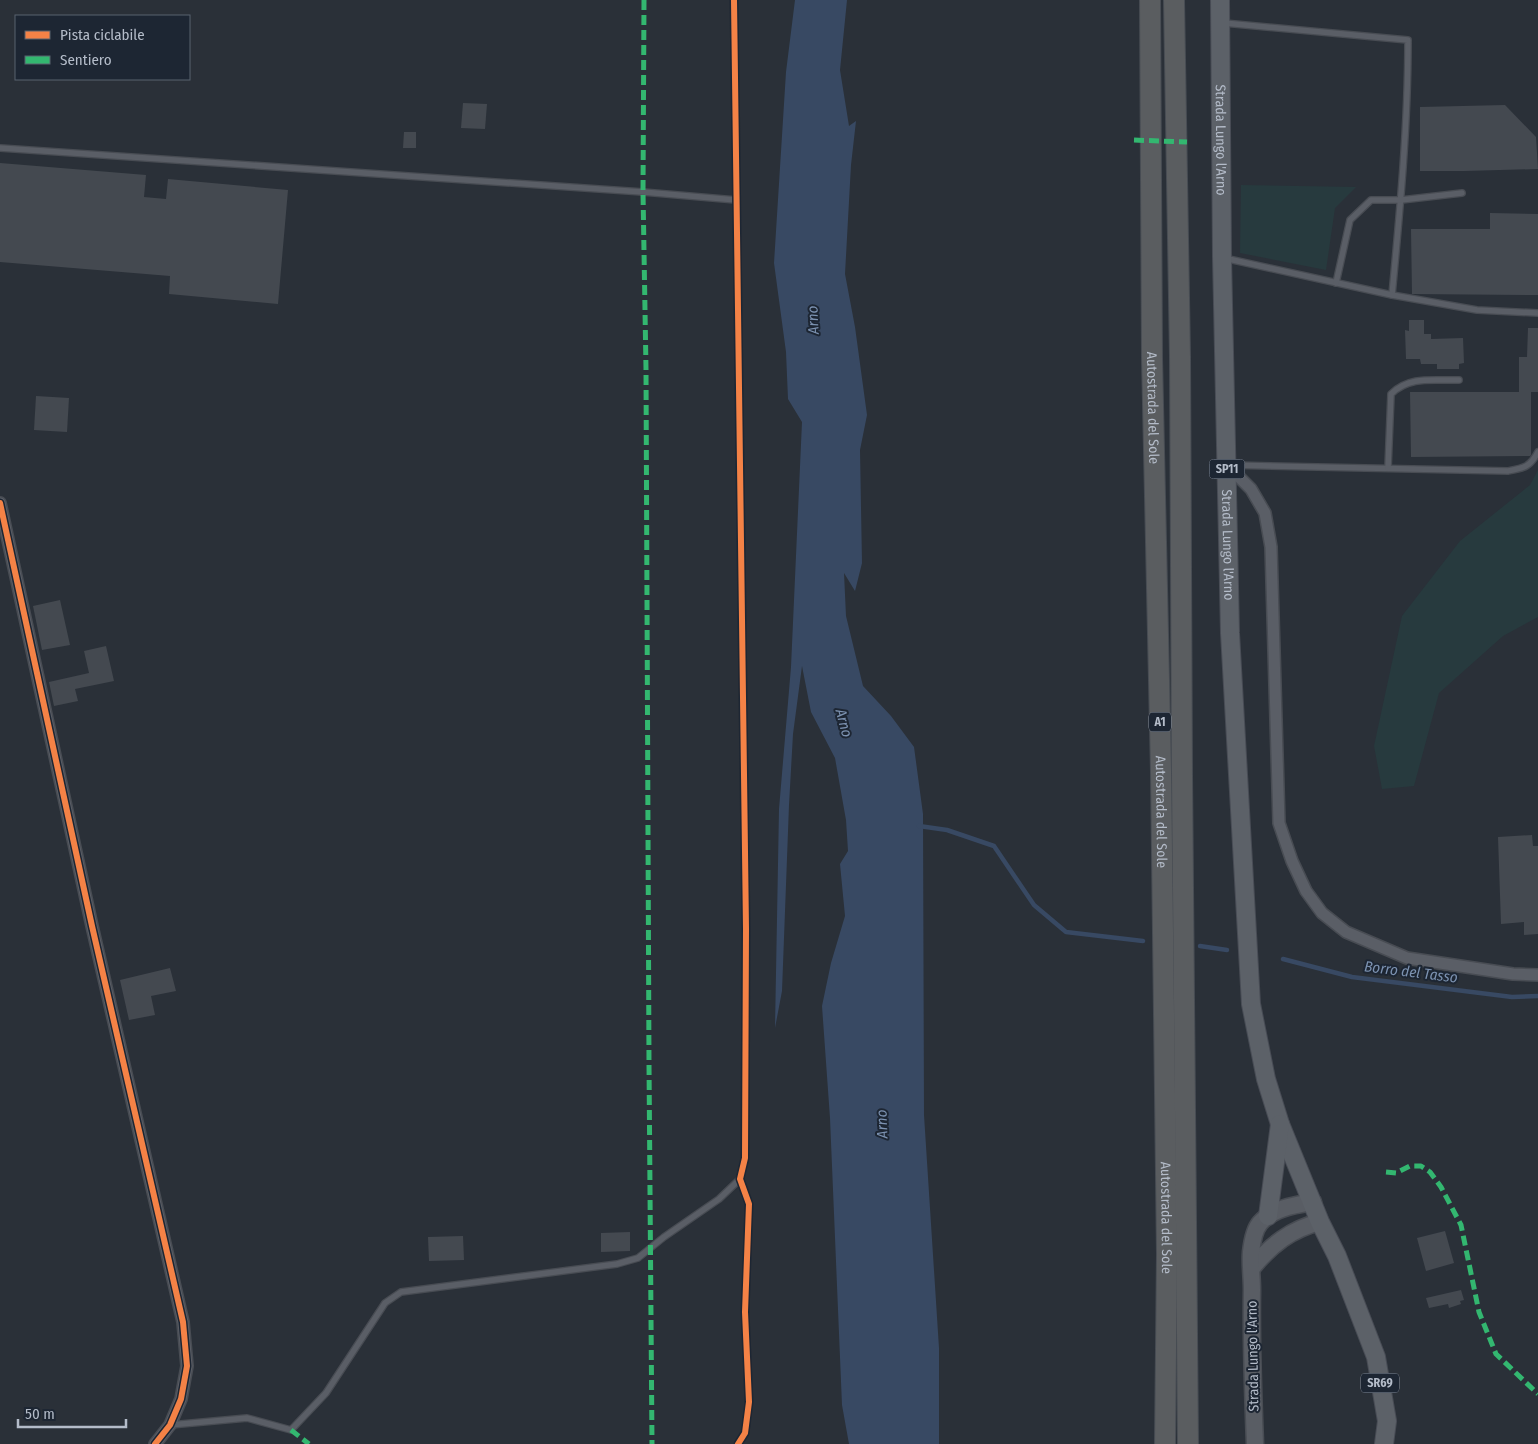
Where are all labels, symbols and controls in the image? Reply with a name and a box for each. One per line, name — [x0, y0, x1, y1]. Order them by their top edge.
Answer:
legend — [15, 15, 190, 80]
text: Pista ciclabile — [60, 26, 145, 44]
text: Sentiero — [60, 51, 112, 69]
street label: Strada Lungo l'Arno — [1212, 84, 1230, 196]
water label: Arno — [803, 305, 823, 336]
street label: Autostrada del Sole — [1143, 352, 1163, 464]
road number: SP11 — [1210, 459, 1244, 478]
street label: Strada Lungo l'Arno — [1218, 489, 1238, 601]
water label: Arno — [831, 706, 856, 739]
road number: A1 — [1149, 712, 1171, 732]
street label: Autostrada del Sole — [1152, 756, 1171, 868]
water label: Borro del Tasso — [1363, 957, 1459, 987]
water label: Arno — [873, 1109, 892, 1140]
street label: Autostrada del Sole — [1157, 1162, 1176, 1274]
street label: Strada Lungo l'Arno — [1244, 1300, 1262, 1412]
road number: SR69 — [1361, 1374, 1399, 1392]
scale bar — [18, 1396, 125, 1428]
text: 50 m — [25, 1405, 55, 1423]

